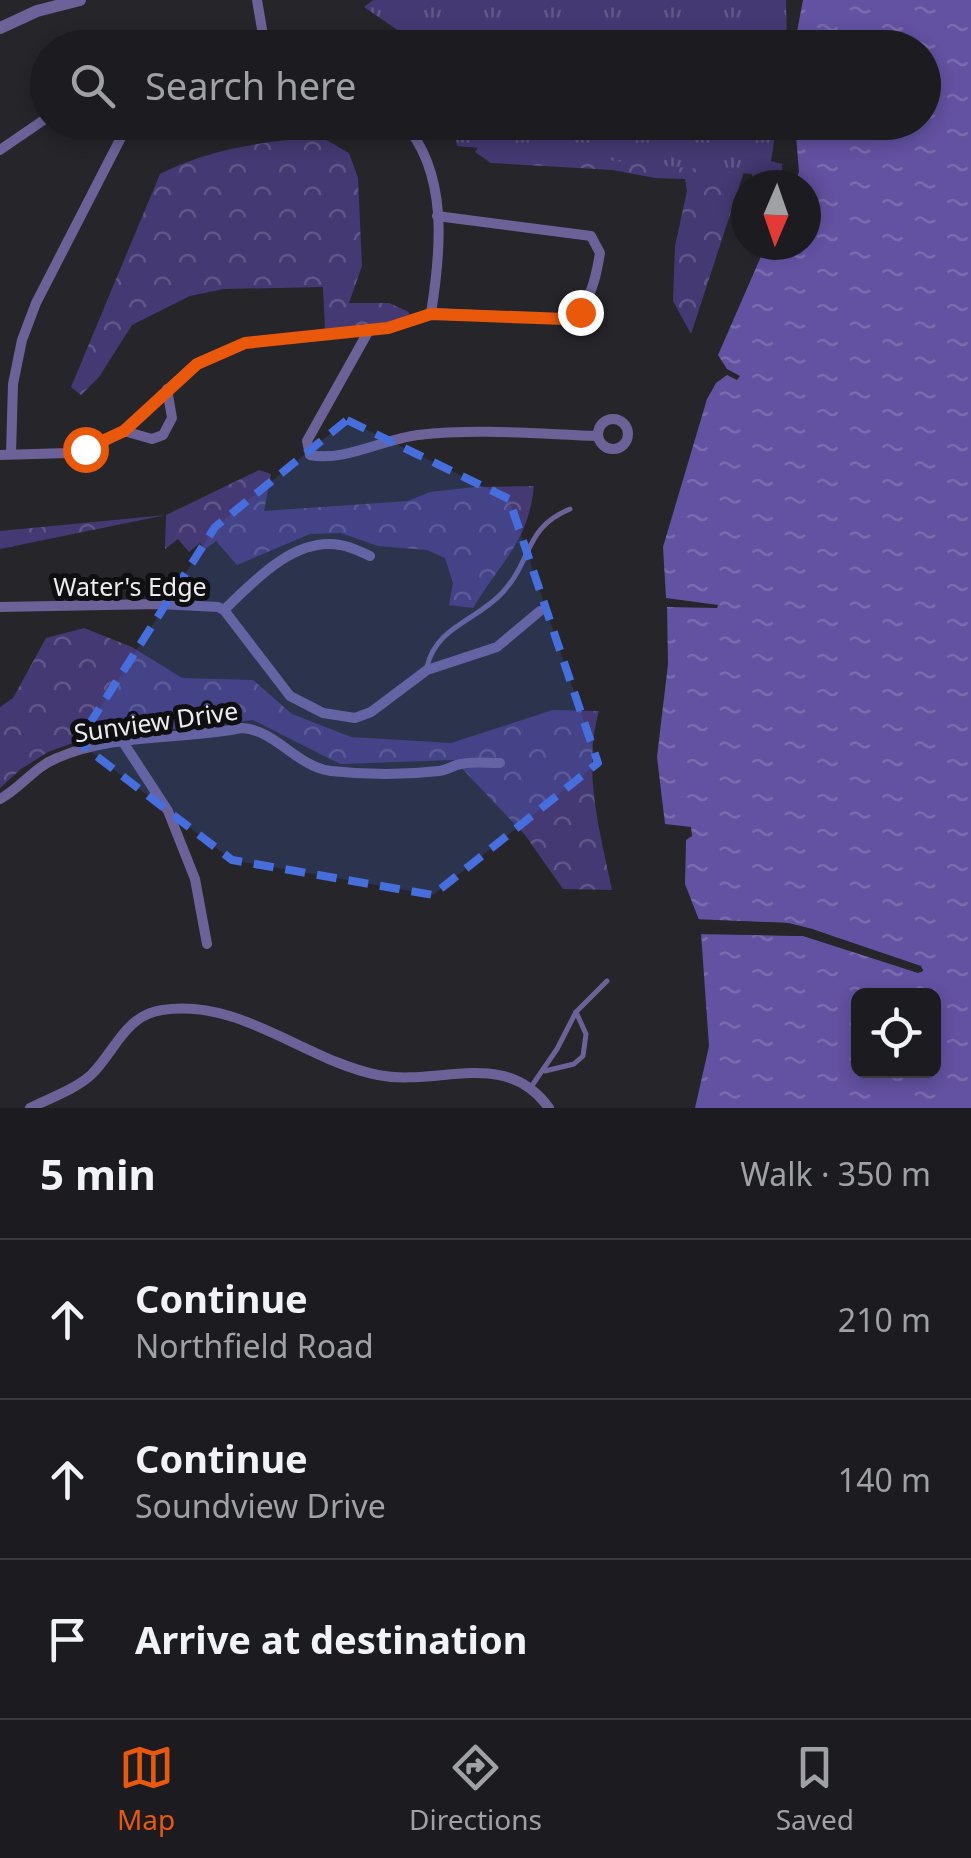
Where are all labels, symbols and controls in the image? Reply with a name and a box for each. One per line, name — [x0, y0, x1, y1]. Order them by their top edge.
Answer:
search box — [30, 30, 941, 140]
icon: search — [65, 58, 120, 113]
text: Search here — [145, 59, 356, 111]
north arrow — [731, 170, 821, 260]
route end — [558, 290, 604, 336]
route start — [63, 427, 109, 473]
street label: Water's Edge — [53, 569, 207, 603]
street label: Sunview Drive — [72, 693, 240, 749]
map controls — [851, 988, 941, 1078]
button: locate — [851, 988, 941, 1078]
text: 5 min — [40, 1145, 156, 1202]
text: Walk · 350 m — [740, 1152, 931, 1195]
text: Continue — [135, 1272, 308, 1324]
icon: ahead — [40, 1292, 95, 1347]
text: 210 m — [838, 1298, 931, 1341]
text: Northfield Road — [135, 1324, 374, 1367]
text: Continue — [135, 1432, 308, 1484]
icon: ahead — [40, 1452, 95, 1507]
text: 140 m — [838, 1458, 931, 1501]
text: Soundview Drive — [135, 1484, 386, 1527]
icon: arrive — [40, 1612, 95, 1667]
text: Arrive at destination — [135, 1613, 527, 1665]
tab: Map — [117, 1740, 175, 1838]
tab: Directions — [409, 1740, 542, 1838]
tab: Saved — [776, 1740, 854, 1838]

